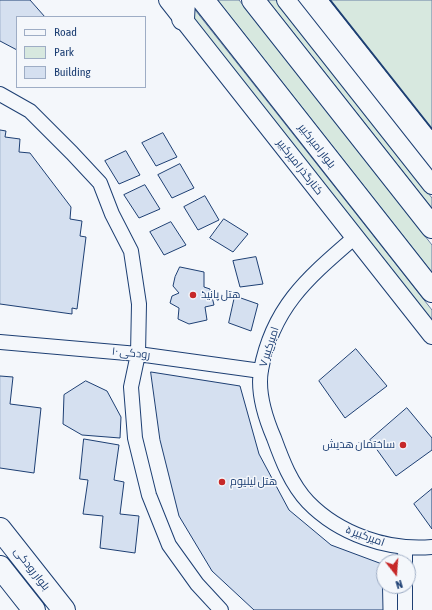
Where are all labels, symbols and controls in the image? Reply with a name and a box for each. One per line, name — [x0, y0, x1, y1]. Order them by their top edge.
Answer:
legend — [16, 16, 146, 88]
text: Road — [54, 25, 77, 39]
text: Park — [54, 45, 74, 59]
text: Building — [54, 65, 91, 79]
street label: بلوار امیرکبیر — [295, 121, 339, 171]
street label: کنارگذر امیرکبیر — [274, 136, 326, 198]
place label: هتل پانیذ — [201, 288, 240, 302]
marker: هتل پانیذ — [188, 290, 198, 300]
street label: امیرکبیر ۷ — [256, 325, 282, 369]
street label: رودکی ۱۰ — [111, 344, 151, 362]
place label: ساختمان هدیش — [323, 438, 395, 452]
marker: ساختمان هدیش — [398, 440, 408, 450]
place label: هتل لیلیوم — [230, 475, 277, 489]
marker: هتل لیلیوم — [217, 477, 227, 487]
street label: امیرکبیر ۵ — [344, 523, 386, 549]
street label: بلوار رودکی — [11, 545, 53, 593]
north arrow — [376, 554, 416, 594]
text: N — [394, 578, 404, 591]

